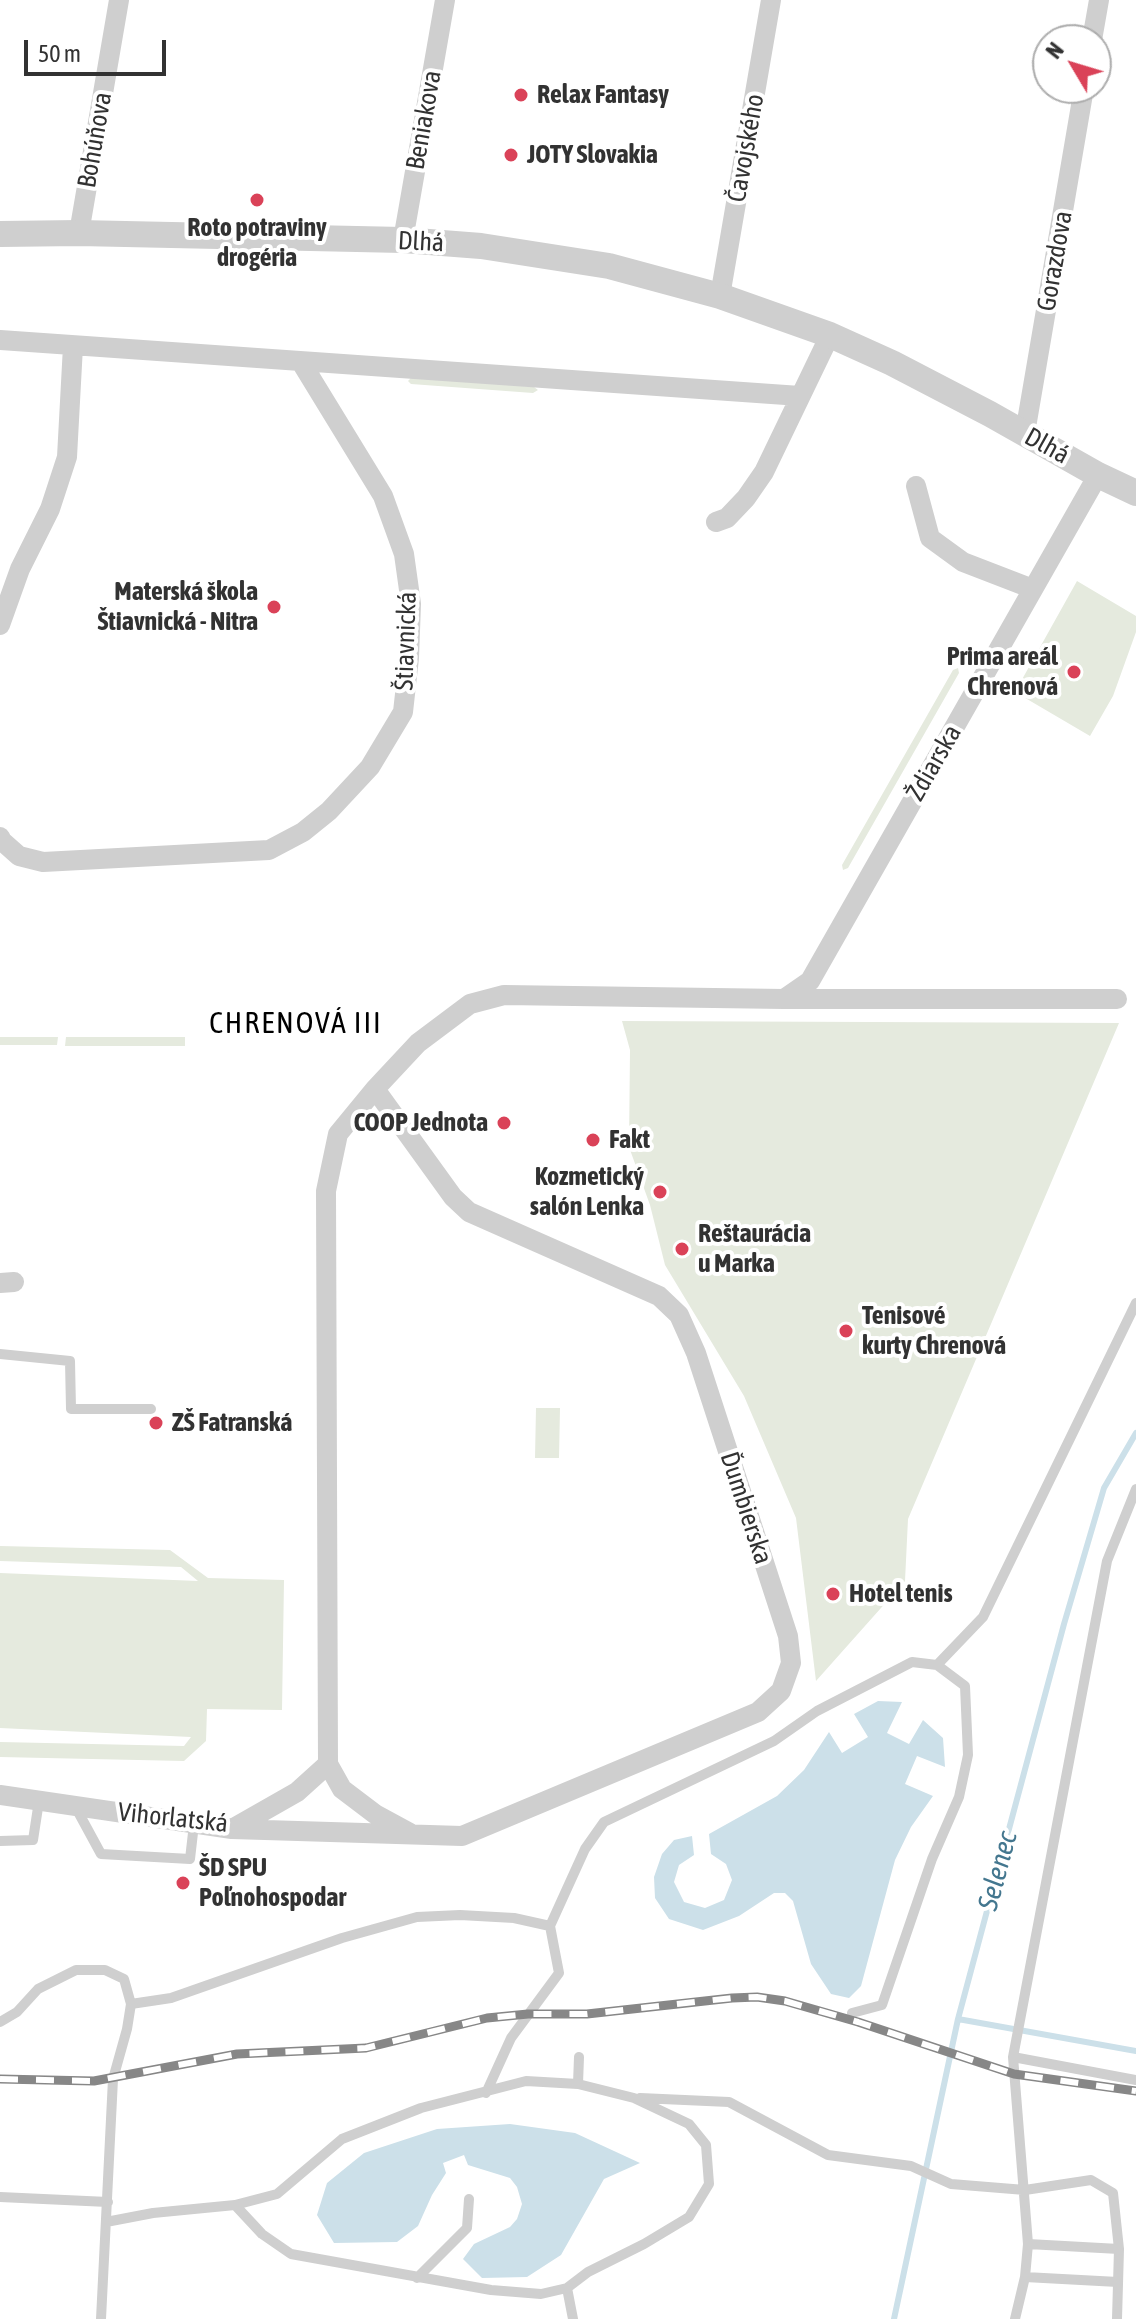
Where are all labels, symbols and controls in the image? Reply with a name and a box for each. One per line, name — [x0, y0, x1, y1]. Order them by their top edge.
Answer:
scale bar — [28, 24, 170, 74]
north arrow — [1032, 24, 1112, 104]
text: N — [1040, 37, 1069, 64]
text: 50 m — [38, 40, 81, 67]
street label: Beniakova — [400, 68, 448, 172]
place label: Relax Fantasy — [537, 79, 669, 111]
marker: Relax Fantasy — [512, 86, 530, 104]
street label: Bohúňova — [71, 90, 119, 190]
street label: Čavojského — [721, 92, 771, 204]
place label: JOTY Slovakia — [527, 139, 658, 171]
marker: JOTY Slovakia — [502, 146, 520, 164]
marker: Roto potraviny drogéria — [248, 191, 266, 209]
street label: Gorazdova — [1031, 208, 1079, 314]
place label: Roto potraviny drogéria — [187, 212, 327, 274]
street label: Dlhá — [397, 225, 445, 259]
street label: Dlhá — [1019, 421, 1075, 471]
place label: Materská škola Štiavnická - Nitra — [97, 576, 258, 638]
street label: Štiavnická — [389, 591, 423, 691]
marker: Materská škola Štiavnická - Nitra — [265, 598, 283, 616]
place label: Prima areál Chrenová — [947, 641, 1058, 702]
marker: Prima areál Chrenová — [1065, 663, 1083, 681]
street label: Ždiarska — [900, 719, 968, 807]
district label: CHRENOVÁ III — [209, 1006, 383, 1042]
place label: COOP Jednota — [353, 1107, 488, 1139]
marker: COOP Jednota — [495, 1114, 513, 1132]
place label: Fakt — [609, 1124, 650, 1156]
marker: Fakt — [584, 1131, 602, 1149]
place label: Kozmetický salón Lenka — [530, 1161, 644, 1222]
marker: Kozmetický salón Lenka — [651, 1183, 669, 1201]
place label: Reštaurácia u Marka — [698, 1218, 811, 1280]
marker: Reštaurácia u Marka — [673, 1240, 691, 1258]
place label: Tenisové kurty Chrenová — [862, 1300, 1006, 1362]
marker: Tenisové kurty Chrenová — [837, 1322, 855, 1340]
place label: ZŠ Fatranská — [172, 1407, 292, 1439]
marker: ZŠ Fatranská — [147, 1414, 165, 1432]
street label: Ďumbierska — [713, 1448, 779, 1568]
place label: Hotel tenis — [849, 1578, 953, 1610]
marker: Hotel tenis — [824, 1585, 842, 1603]
street label: Vihorlatská — [116, 1797, 230, 1839]
water label: Selenec — [971, 1828, 1025, 1914]
place label: ŠD SPU Poľnohospodar — [199, 1852, 346, 1914]
marker: ŠD SPU Poľnohospodar — [174, 1874, 192, 1892]

